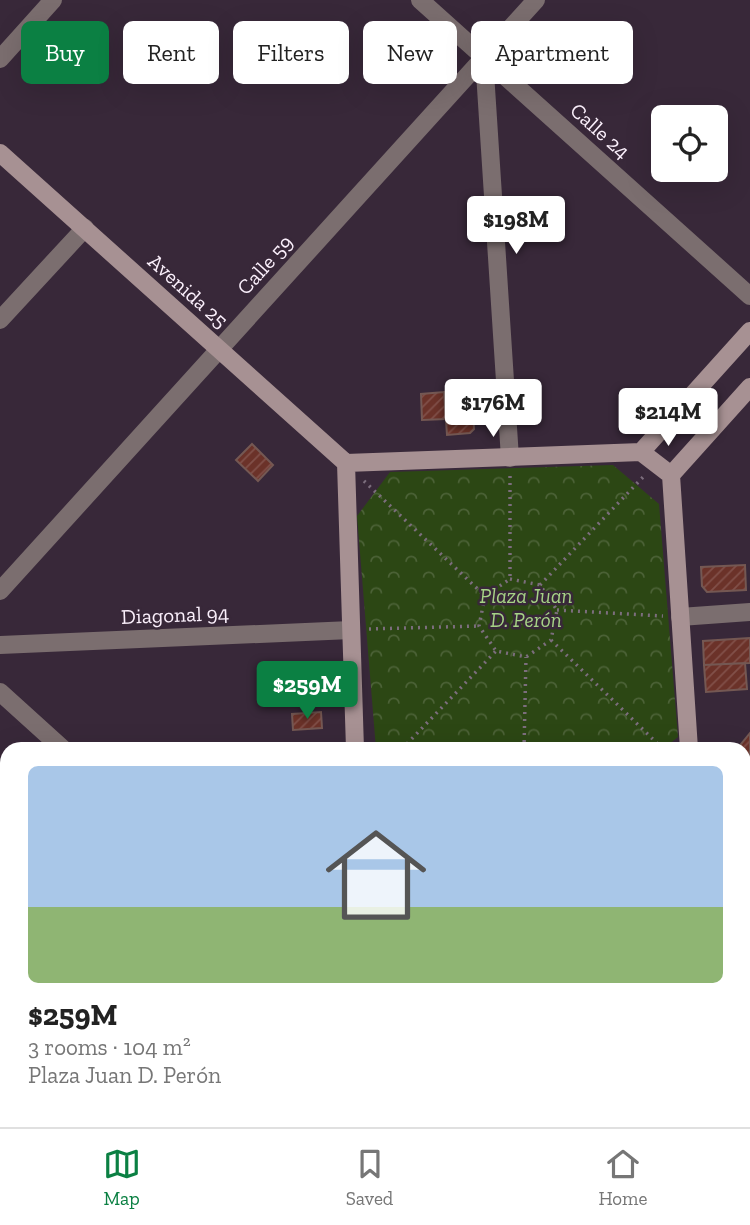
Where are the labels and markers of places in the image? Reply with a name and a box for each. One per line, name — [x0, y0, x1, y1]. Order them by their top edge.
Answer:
pin: $198M — [467, 196, 565, 256]
pin: $176M — [444, 380, 542, 439]
pin: $214M — [619, 388, 717, 448]
pin: $259M — [258, 662, 356, 721]

